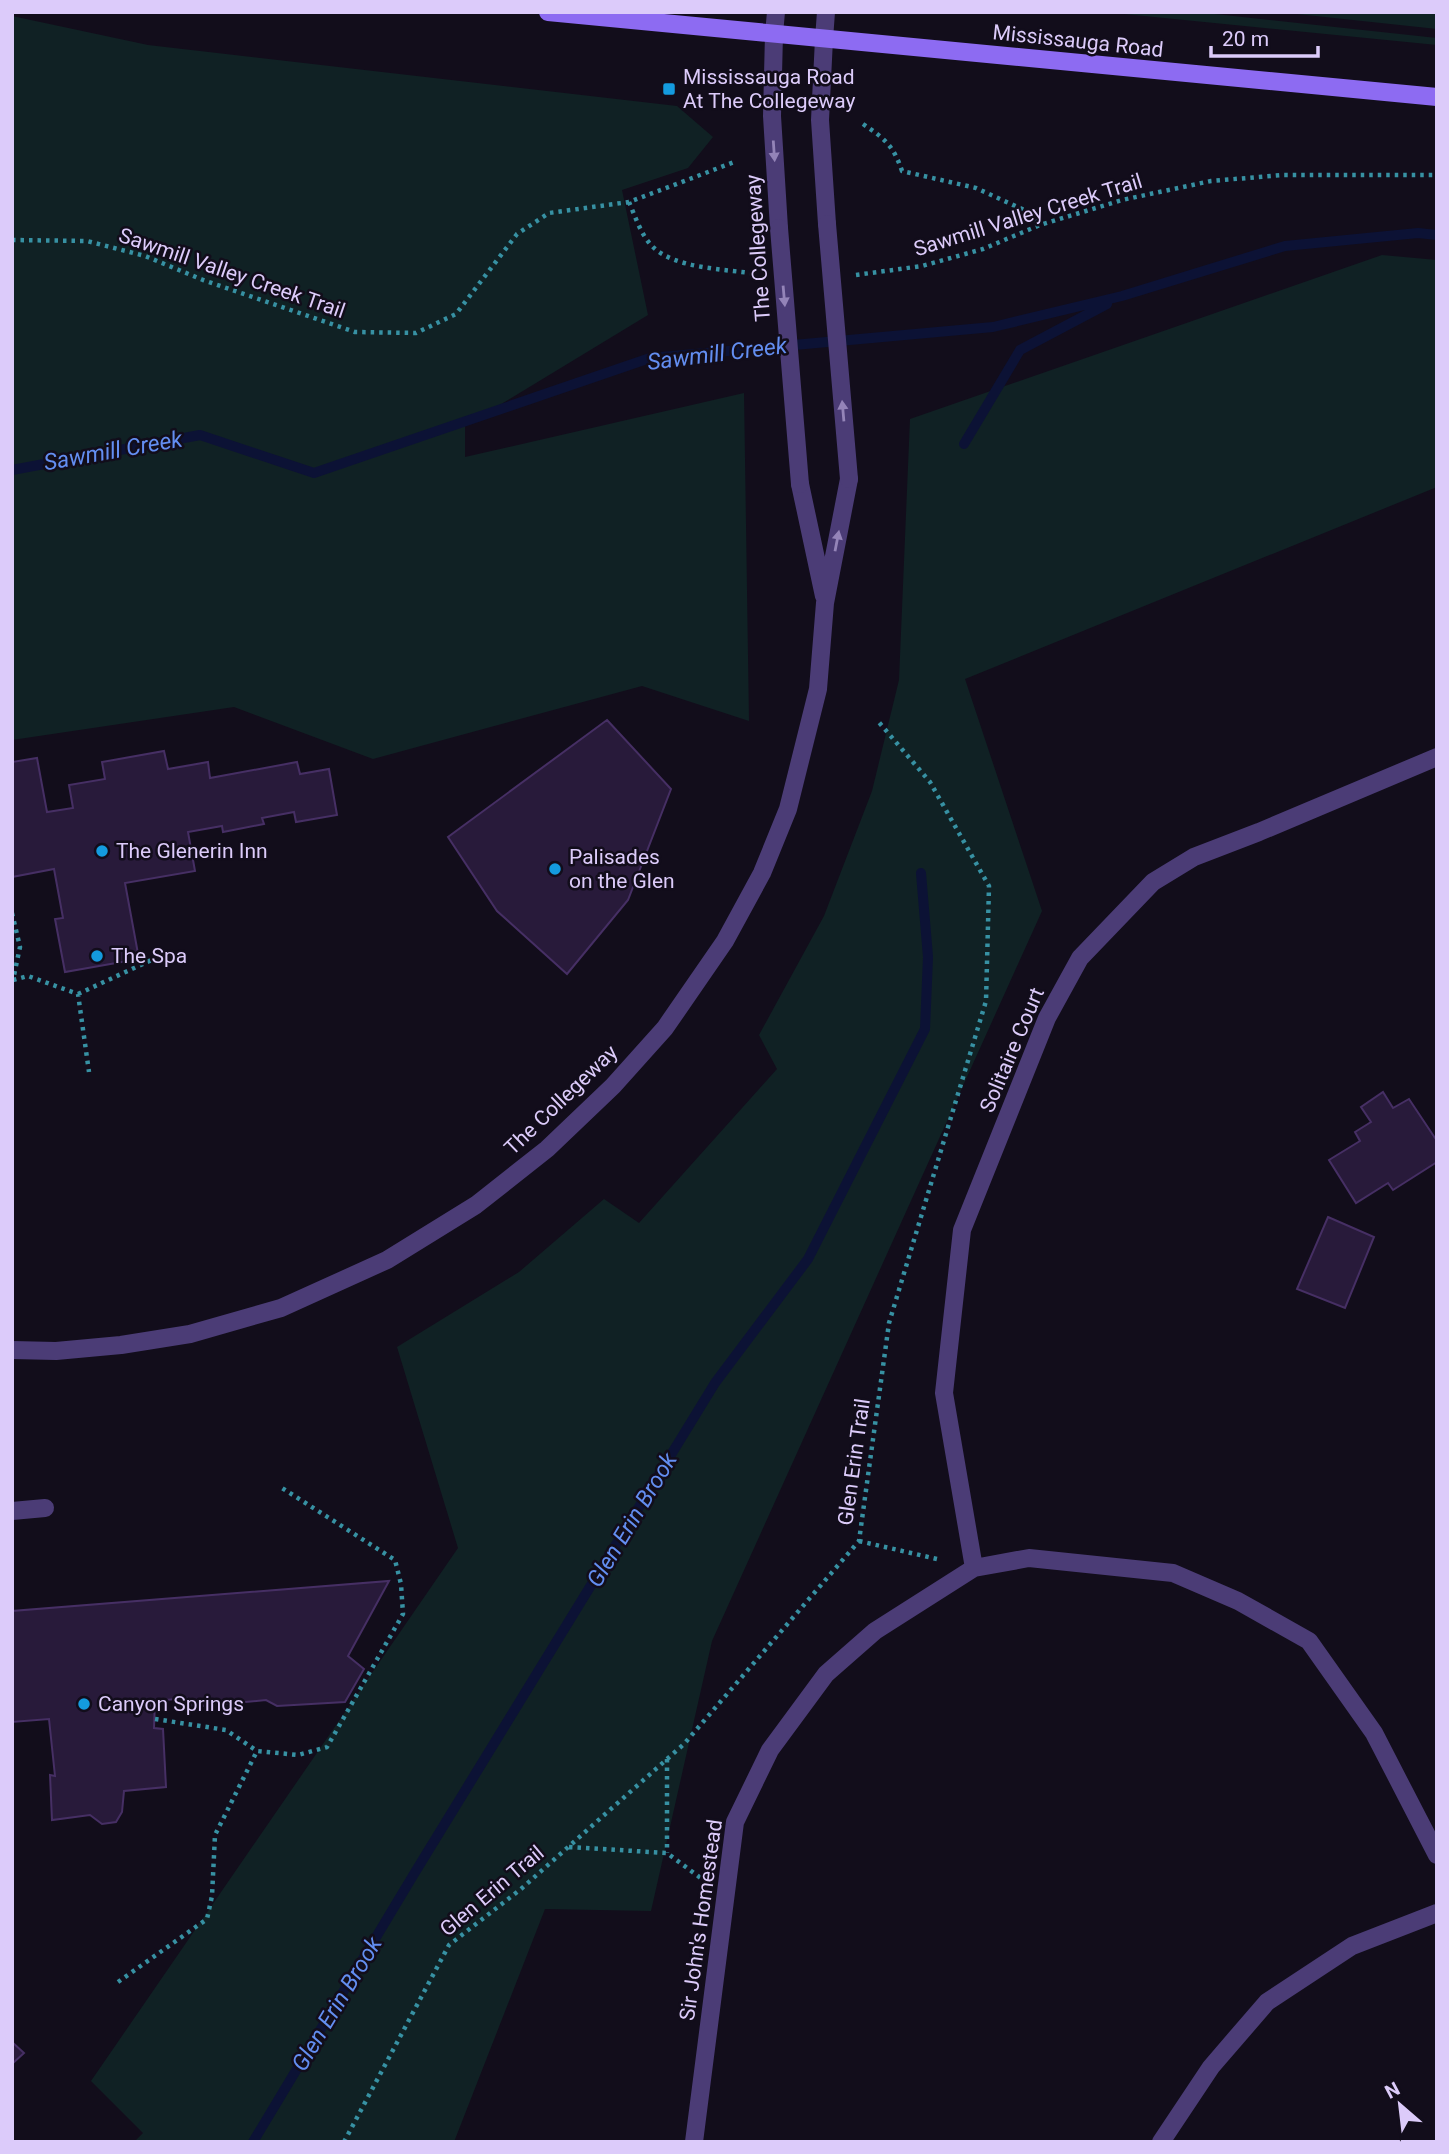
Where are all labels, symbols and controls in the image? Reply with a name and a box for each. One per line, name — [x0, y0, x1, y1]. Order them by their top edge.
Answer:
scale bar — [1211, 14, 1318, 58]
street label: Mississauga Road — [991, 20, 1165, 62]
text: 20 m — [1222, 27, 1269, 51]
place label: Mississauga Road At The Collegeway — [683, 65, 856, 113]
marker: Mississauga Road At The Collegeway — [661, 81, 677, 97]
one-way arrow — [769, 140, 780, 162]
street label: Sawmill Valley Creek Trail — [911, 169, 1145, 261]
street label: The Collegeway — [741, 174, 775, 322]
street label: Sawmill Valley Creek Trail — [116, 223, 348, 323]
one-way arrow — [779, 286, 790, 308]
water label: Sawmill Creek — [646, 332, 789, 376]
one-way arrow — [837, 400, 848, 422]
water label: Sawmill Creek — [41, 425, 185, 476]
one-way arrow — [832, 530, 843, 552]
place label: The Glenerin Inn — [116, 839, 268, 863]
marker: The Glenerin Inn — [94, 843, 110, 859]
place label: Palisades on the Glen — [569, 845, 675, 893]
marker: Palisades on the Glen — [547, 861, 563, 877]
place label: The Spa — [111, 944, 187, 968]
marker: The Spa — [89, 948, 105, 964]
street label: Solitaire Court — [975, 984, 1049, 1116]
street label: The Collegeway — [500, 1040, 622, 1160]
street label: Glen Erin Trail — [833, 1397, 875, 1527]
water label: Glen Erin Brook — [581, 1447, 683, 1592]
place label: Canyon Springs — [98, 1692, 244, 1716]
marker: Canyon Springs — [76, 1696, 92, 1712]
street label: Sir John's Homestead — [675, 1818, 727, 2022]
street label: Glen Erin Trail — [435, 1841, 549, 1941]
water label: Glen Erin Brook — [286, 1931, 388, 2076]
north arrow — [1365, 2070, 1435, 2140]
text: N — [1381, 2077, 1404, 2104]

